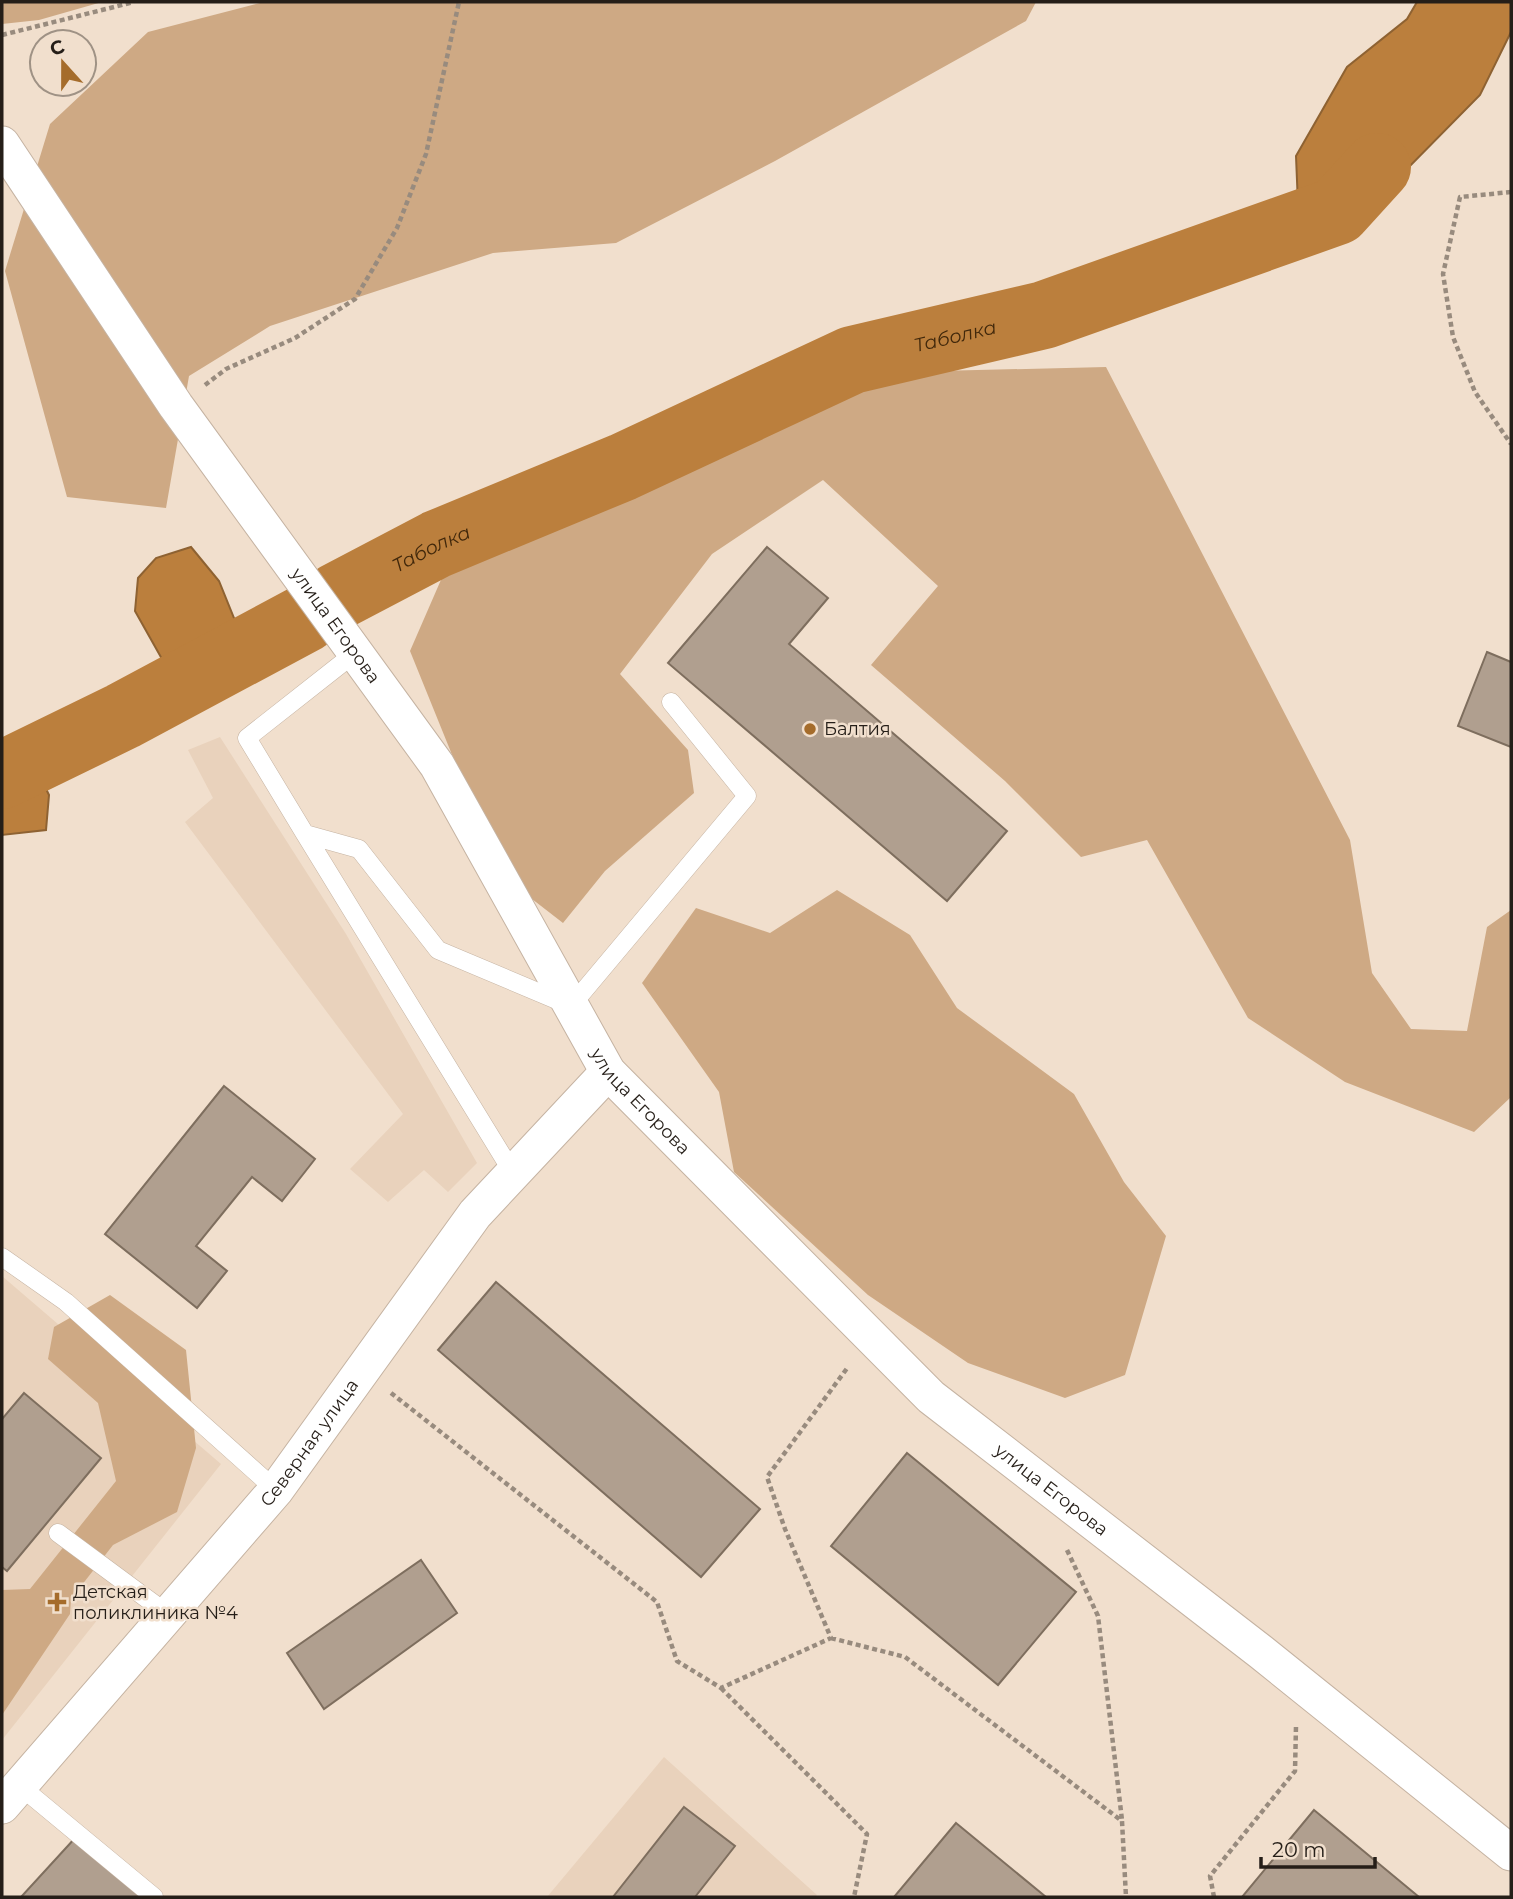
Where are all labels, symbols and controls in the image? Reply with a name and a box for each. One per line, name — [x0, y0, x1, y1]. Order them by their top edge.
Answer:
north arrow — [28, 28, 98, 98]
text: С — [47, 34, 68, 61]
water label: Таболка — [912, 315, 999, 357]
water label: Таболка — [388, 520, 474, 577]
street label: улица Егорова — [286, 563, 385, 688]
place label: Балтия — [824, 718, 891, 740]
marker: Балтия — [802, 721, 818, 737]
street label: улица Егорова — [585, 1043, 695, 1159]
street label: Северная улица — [256, 1375, 363, 1511]
street label: улица Егорова — [989, 1439, 1112, 1541]
place label: Детская поликлиника №4 — [73, 1581, 238, 1624]
marker: Детская поликлиника №4 — [47, 1592, 67, 1612]
scale bar — [1261, 1826, 1375, 1870]
text: 20 m — [1272, 1837, 1326, 1862]

